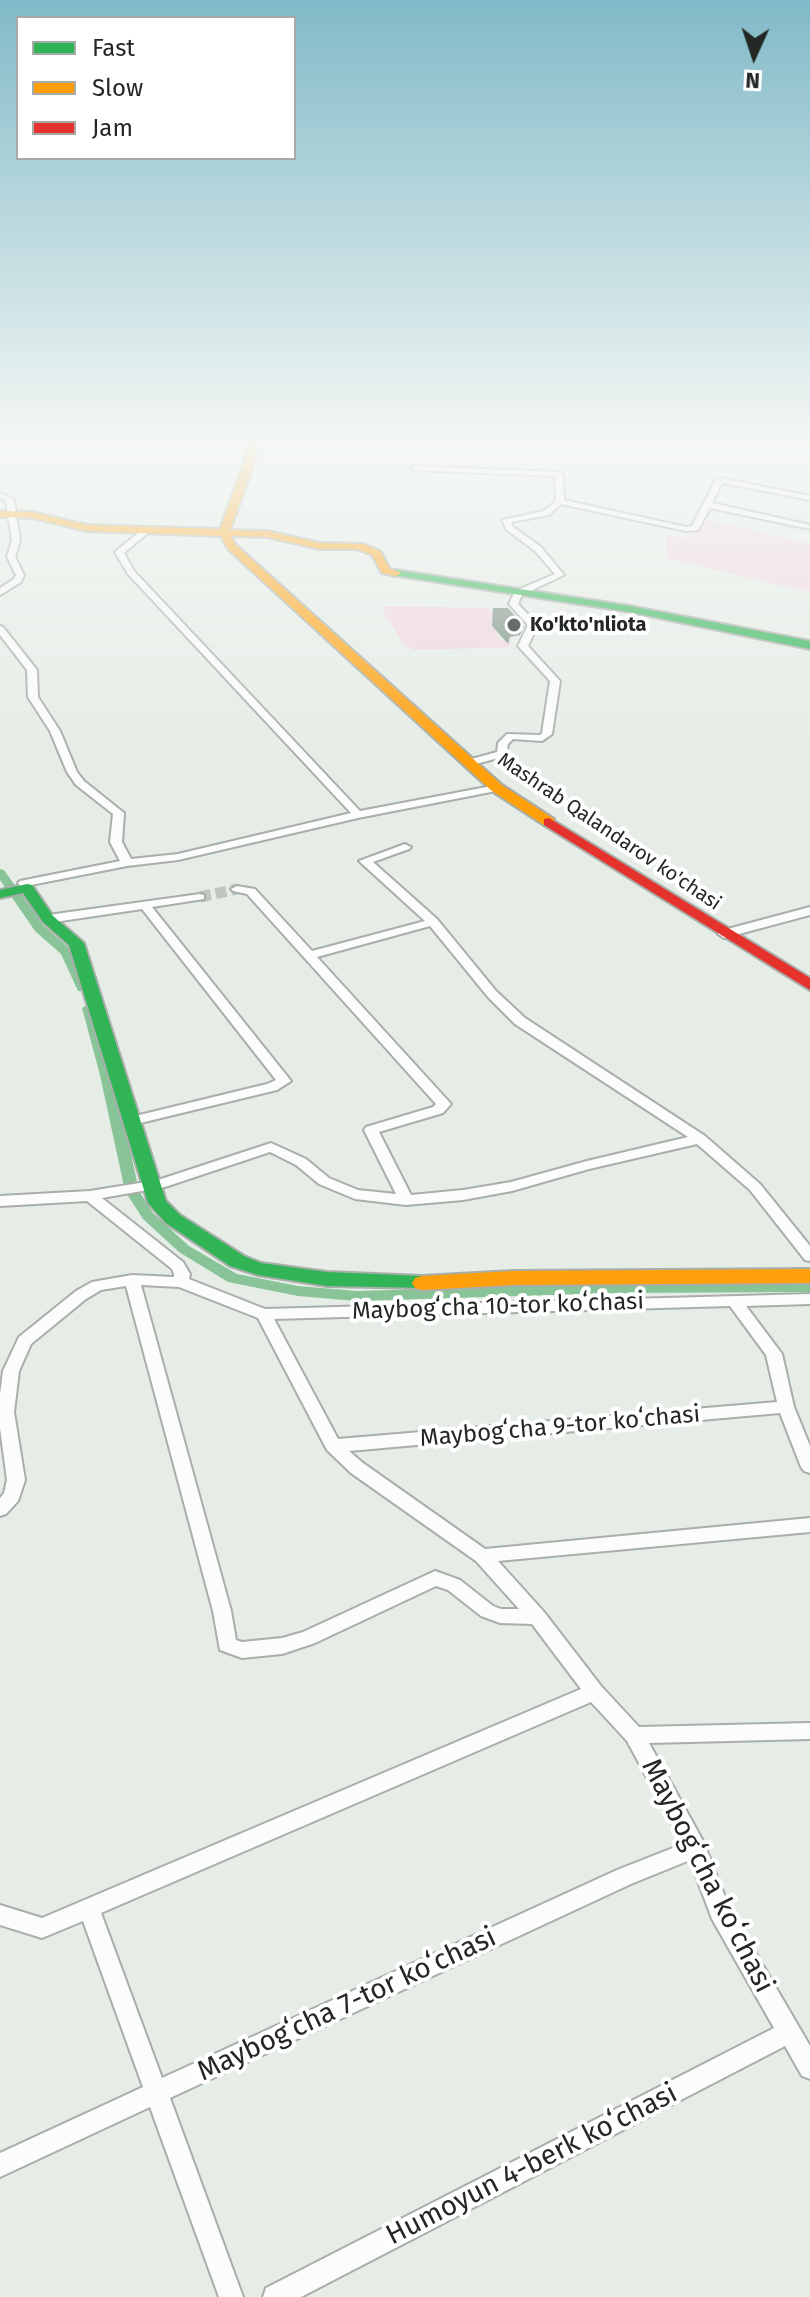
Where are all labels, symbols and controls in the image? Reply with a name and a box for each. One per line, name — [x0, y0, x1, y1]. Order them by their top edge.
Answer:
legend — [16, 16, 296, 160]
north arrow — [714, 16, 794, 96]
text: Fast — [92, 34, 135, 62]
text: N — [745, 67, 761, 94]
text: Slow — [92, 74, 143, 102]
text: Jam — [92, 114, 133, 142]
place label: Ko'kto'nliota — [530, 613, 646, 637]
marker: Ko'kto'nliota — [505, 616, 523, 634]
street label: Mashrab Qalandarov ko'chasi — [493, 748, 725, 916]
street label: Maybogʻcha 10-tor koʻchasi — [351, 1288, 645, 1326]
street label: Maybogʻcha 9-tor koʻchasi — [419, 1400, 701, 1454]
street label: Maybogʻcha koʻchasi — [633, 1753, 781, 1999]
street label: Maybogʻcha 7-tor koʻchasi — [192, 1921, 502, 2089]
street label: Humoyun 4-berk koʻchasi — [381, 2077, 683, 2253]

